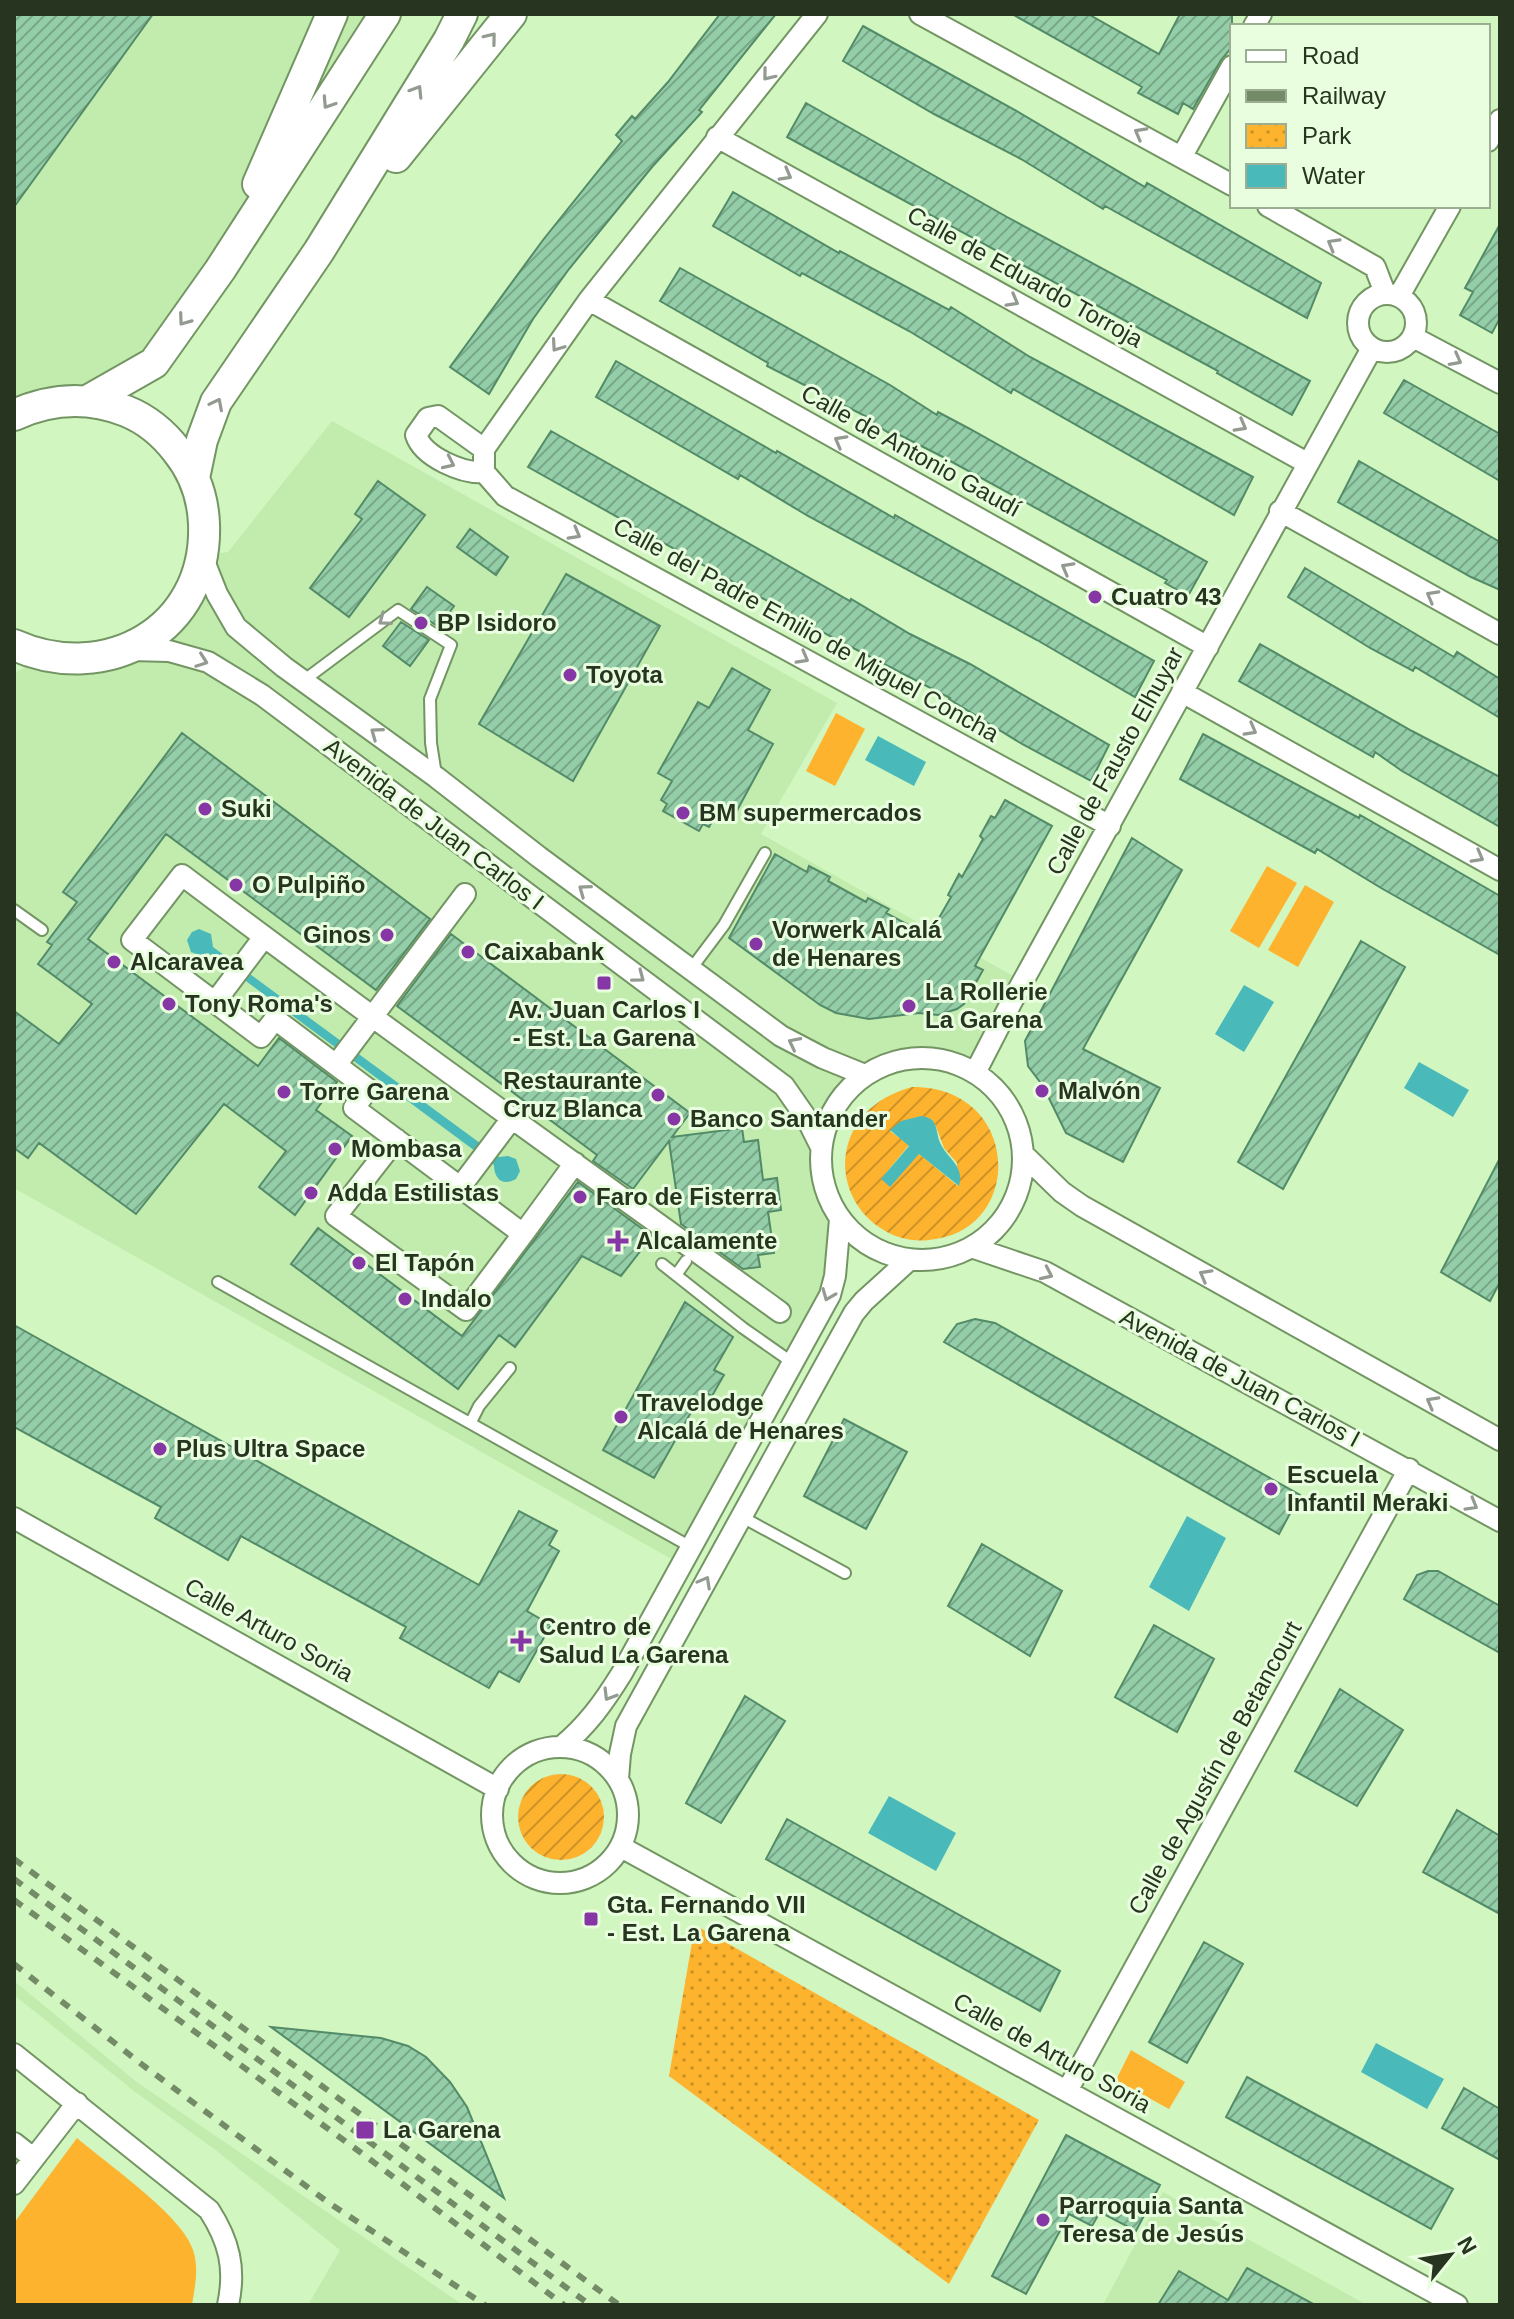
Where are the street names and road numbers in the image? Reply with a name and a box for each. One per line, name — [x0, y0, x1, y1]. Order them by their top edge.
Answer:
street label: Calle de Eduardo Torroja — [903, 201, 1148, 353]
street label: Calle de Antonio Gaudí — [797, 379, 1026, 522]
street label: Calle del Padre Emilio de Miguel Concha — [609, 512, 1004, 747]
street label: Calle de Fausto Elhuyar — [1041, 642, 1188, 879]
street label: Avenida de Juan Carlos I — [319, 732, 549, 915]
street label: Avenida de Juan Carlos I — [1116, 1303, 1365, 1452]
street label: Calle Arturo Soria — [180, 1572, 359, 1687]
street label: Calle de Agustín de Betancourt — [1123, 1616, 1307, 1919]
street label: Calle de Arturo Soria — [949, 1987, 1156, 2118]

